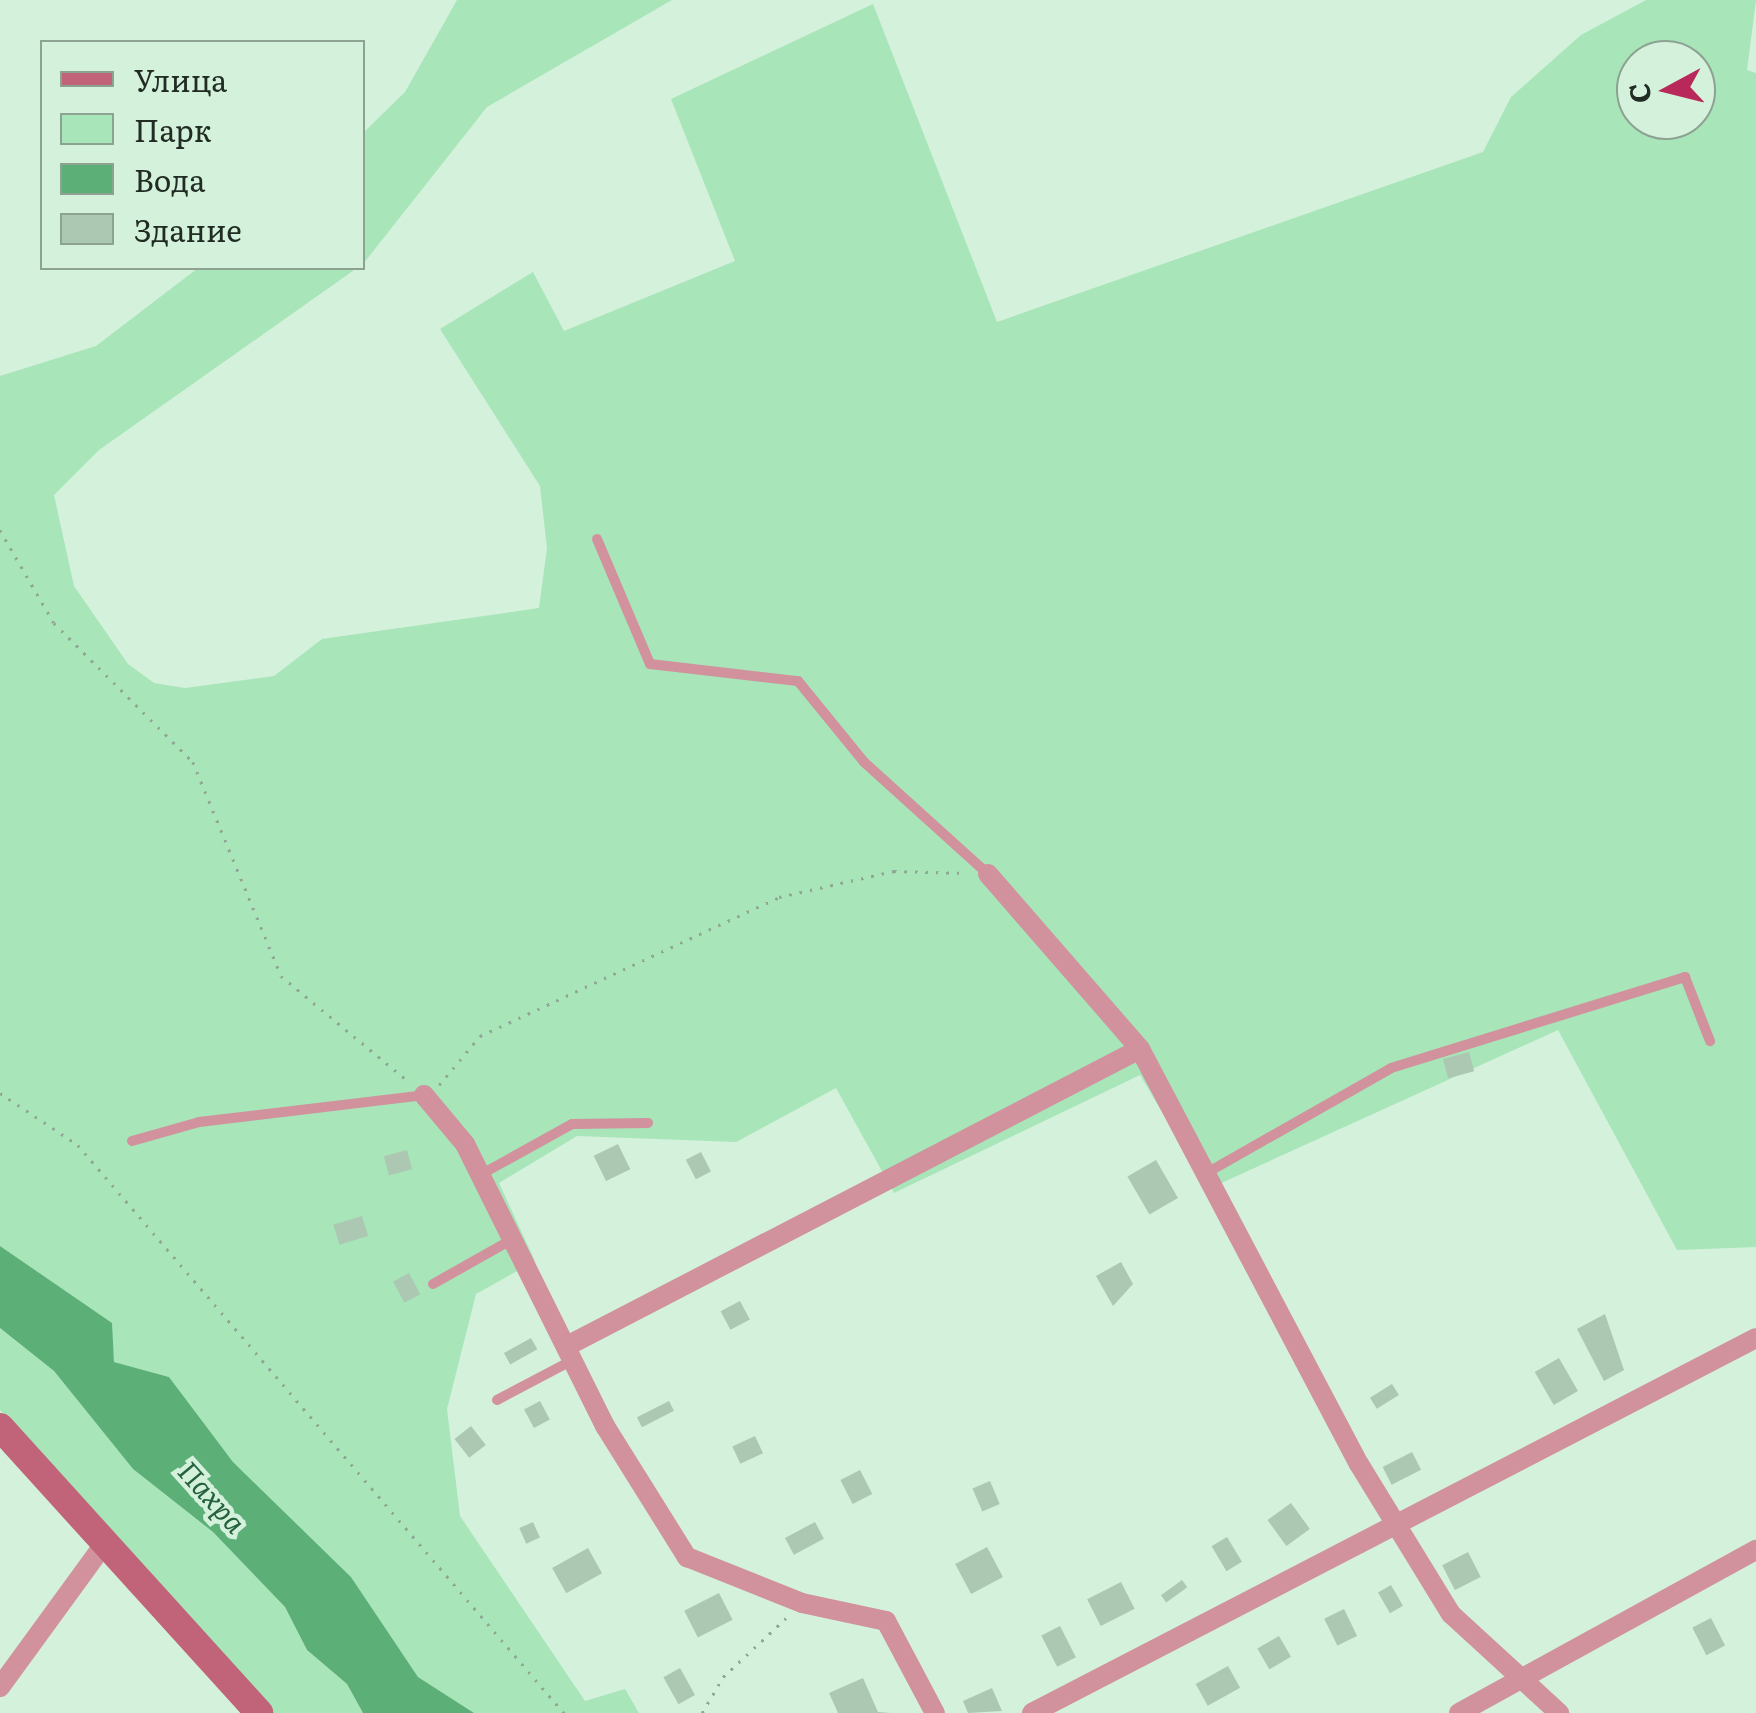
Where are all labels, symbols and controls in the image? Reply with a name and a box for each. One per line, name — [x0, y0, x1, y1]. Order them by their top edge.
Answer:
legend — [40, 40, 365, 270]
north arrow — [1616, 40, 1716, 140]
text: Улица — [134, 57, 227, 101]
text: С — [1616, 81, 1660, 106]
text: Парк — [134, 107, 212, 151]
text: Вода — [134, 157, 205, 201]
text: Здание — [134, 207, 242, 251]
water label: Пахра — [172, 1453, 254, 1539]

